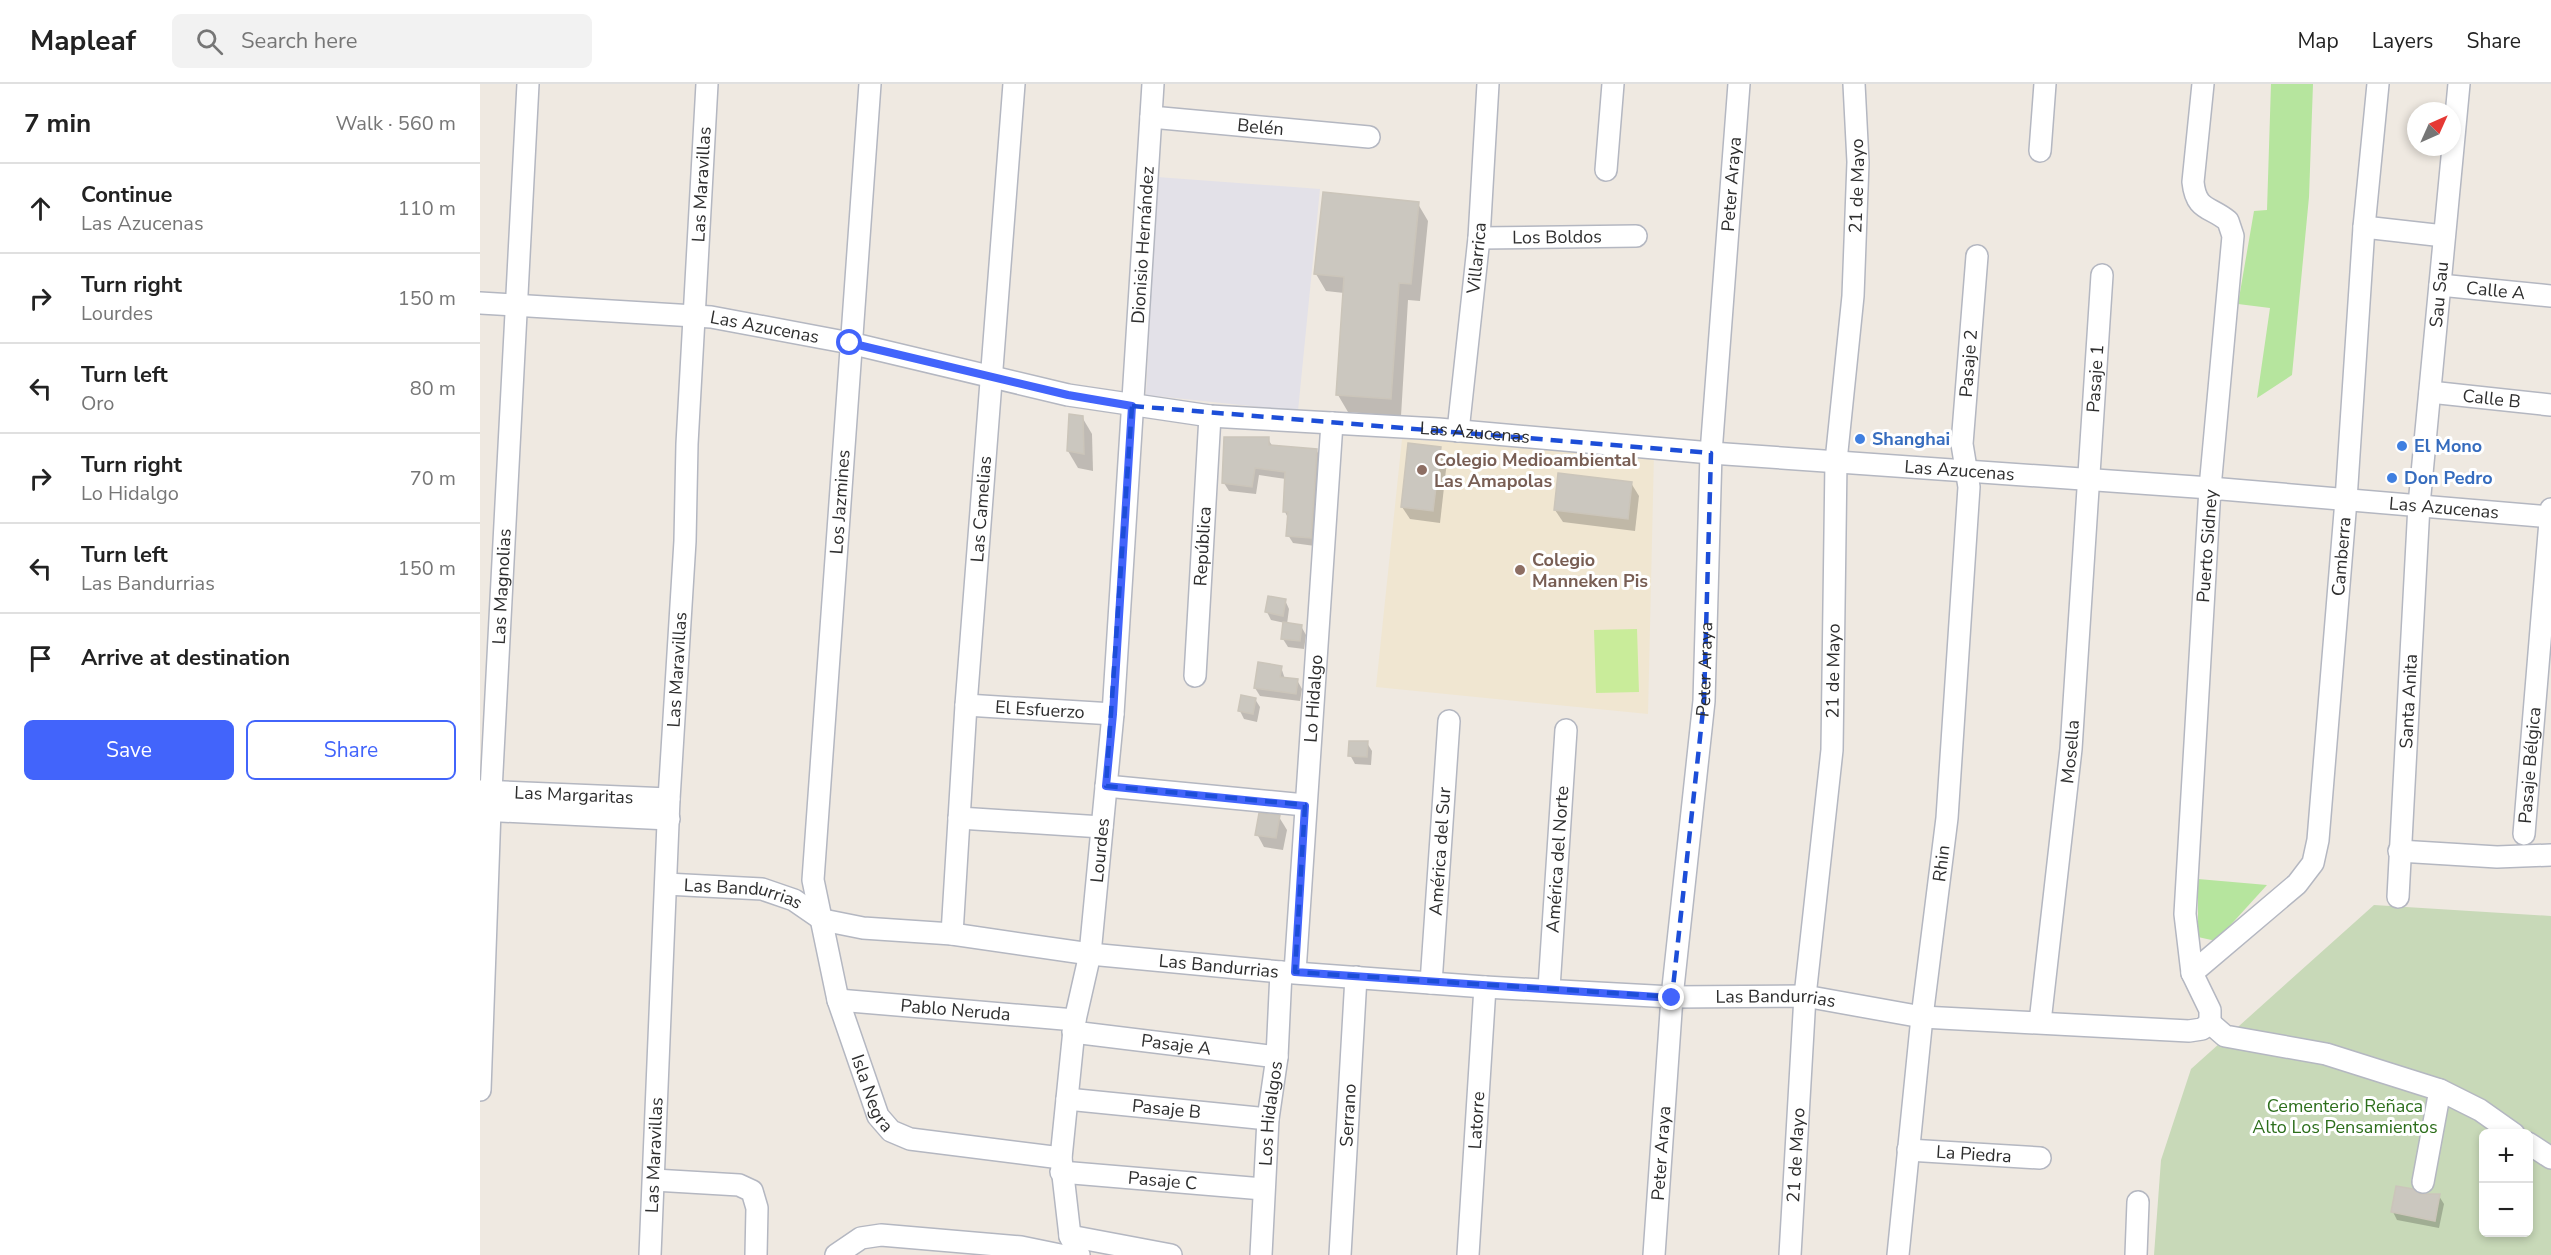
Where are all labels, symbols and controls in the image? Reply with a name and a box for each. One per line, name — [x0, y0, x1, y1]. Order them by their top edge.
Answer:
search box — [172, 14, 592, 68]
text: Mapleaf — [30, 22, 136, 60]
icon: search — [193, 25, 226, 58]
text: Search here — [241, 26, 358, 56]
text: Map — [2297, 27, 2339, 55]
text: Layers — [2372, 27, 2433, 55]
text: Share — [2466, 27, 2521, 55]
north arrow — [2407, 102, 2461, 156]
text: 7 min — [24, 106, 91, 141]
text: Walk · 560 m — [336, 110, 456, 137]
street label: Belén — [1236, 113, 1285, 141]
street label: Las Maravillas — [686, 126, 717, 243]
street label: Peter Araya — [1716, 136, 1747, 233]
street label: 21 de Mayo — [1843, 138, 1870, 234]
street label: Dionisio Hernández — [1126, 166, 1160, 324]
text: Continue — [81, 180, 172, 210]
icon: ahead — [24, 192, 57, 225]
text: 110 m — [398, 195, 456, 222]
text: Las Azucenas — [81, 210, 204, 237]
street label: Villarrica — [1461, 222, 1492, 296]
street label: Los Boldos — [1512, 224, 1602, 250]
street label: Sau Sau — [2424, 260, 2454, 329]
text: Turn right — [81, 270, 182, 300]
street label: Calle A — [2465, 276, 2526, 305]
icon: right — [24, 282, 57, 315]
text: 150 m — [398, 285, 456, 312]
text: Lourdes — [81, 300, 153, 327]
street label: Las Azucenas — [708, 305, 821, 349]
street label: Pasaje 2 — [1954, 328, 1983, 398]
route start — [836, 329, 862, 355]
street label: Pasaje 1 — [2081, 344, 2109, 413]
text: Turn left — [81, 360, 168, 390]
icon: left — [24, 372, 57, 405]
text: 80 m — [410, 375, 456, 402]
street label: Calle B — [2461, 384, 2522, 414]
text: Oro — [81, 390, 115, 417]
street label: Las Azucenas — [1419, 416, 1531, 449]
place label: Shanghai — [1872, 427, 1950, 451]
marker: Shanghai — [1853, 432, 1867, 446]
place label: El Mono — [2414, 434, 2482, 458]
marker: El Mono — [2395, 439, 2409, 453]
place label: Colegio Medioambiental Las Amapolas — [1434, 448, 1637, 493]
street label: Los Jazmines — [824, 449, 856, 555]
text: Turn right — [81, 450, 182, 480]
street label: Las Camelias — [965, 455, 997, 563]
street label: Las Azucenas — [1904, 455, 2015, 486]
icon: right — [24, 462, 57, 495]
marker: Colegio Medioambiental Las Amapolas — [1415, 463, 1429, 477]
text: 70 m — [410, 465, 456, 492]
place label: Don Pedro — [2404, 466, 2493, 490]
marker: Don Pedro — [2385, 471, 2399, 485]
text: Lo Hidalgo — [81, 480, 179, 507]
street label: Puerto Sidney — [2191, 488, 2223, 603]
street label: Las Azucenas — [2388, 491, 2500, 525]
street label: República — [1188, 506, 1217, 587]
street label: Camberra — [2326, 516, 2357, 597]
street label: Las Magnolias — [487, 528, 517, 645]
text: Turn left — [81, 540, 168, 570]
place label: Colegio Manneken Pis — [1532, 548, 1648, 593]
icon: left — [24, 552, 57, 585]
text: 150 m — [398, 555, 456, 582]
marker: Colegio Manneken Pis — [1513, 563, 1527, 577]
text: Las Bandurrias — [81, 570, 215, 597]
street label: Las Maravillas — [661, 611, 693, 728]
street label: Peter Araya — [1690, 622, 1718, 718]
street label: 21 de Mayo — [1820, 623, 1846, 719]
icon: arrive — [24, 642, 57, 675]
text: Arrive at destination — [81, 643, 290, 673]
street label: Santa Anita — [2394, 653, 2423, 749]
street label: Lo Hidalgo — [1298, 654, 1328, 743]
street label: El Esfuerzo — [994, 695, 1085, 724]
street label: Pasaje Bélgica — [2513, 706, 2547, 824]
street label: Mosella — [2055, 719, 2085, 785]
button: Save — [24, 720, 234, 780]
button: Share — [246, 720, 456, 780]
street label: Las Margaritas — [514, 780, 634, 809]
street label: América del Norte — [1541, 785, 1574, 934]
street label: América del Sur — [1424, 786, 1456, 916]
street label: Lourdes — [1085, 817, 1115, 884]
street label: Rhin — [1927, 844, 1955, 883]
street label: Las Bandurrias — [683, 873, 808, 915]
street label: Las Bandurrias — [1158, 949, 1280, 984]
route end — [1658, 984, 1684, 1010]
street label: Las Bandurrias — [1715, 984, 1838, 1013]
street label: Pablo Neruda — [900, 993, 1012, 1027]
street label: Pasaje A — [1140, 1028, 1213, 1061]
street label: Isla Negra — [846, 1051, 899, 1137]
street label: Los Hidalgos — [1254, 1059, 1288, 1166]
street label: Serrano — [1334, 1083, 1362, 1148]
street label: Latorre — [1463, 1091, 1490, 1150]
street label: Pasaje B — [1131, 1094, 1202, 1124]
park label: Cementerio Reñaca Alto Los Pensamientos — [2252, 1094, 2438, 1139]
street label: Las Maravillas — [640, 1097, 669, 1213]
street label: Peter Araya — [1646, 1105, 1676, 1201]
street label: 21 de Mayo — [1781, 1107, 1811, 1203]
map controls — [2479, 1129, 2533, 1237]
button: + — [2479, 1129, 2533, 1183]
street label: La Piedra — [1935, 1140, 2012, 1168]
street label: Pasaje C — [1127, 1166, 1198, 1195]
button: − — [2479, 1183, 2533, 1237]

